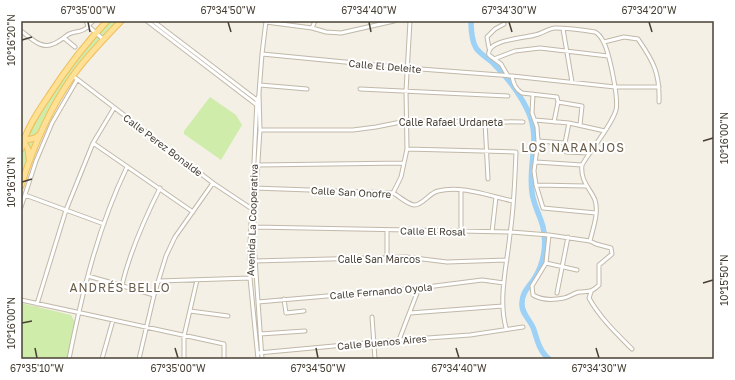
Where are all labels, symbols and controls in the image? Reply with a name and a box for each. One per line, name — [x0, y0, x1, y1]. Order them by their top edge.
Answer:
text: 67°35'00"W — [60, 4, 116, 16]
text: 67°34'50"W — [200, 4, 256, 16]
text: 67°34'40"W — [341, 4, 397, 16]
text: 67°34'30"W — [481, 4, 537, 16]
text: 67°34'20"W — [621, 4, 677, 16]
text: 10°16'20"N — [5, 14, 17, 66]
street label: Calle El Deleite — [348, 57, 422, 75]
street label: Calle Perez Bonalde — [121, 111, 205, 179]
text: 10°16'00"N — [718, 112, 730, 164]
street label: Calle Rafael Urdaneta — [399, 116, 503, 128]
district label: LOS NARANJOS — [521, 140, 625, 155]
text: 10°16'10"N — [5, 157, 17, 207]
street label: Avenida La Cooperativa — [244, 164, 260, 276]
street label: Calle San Onofre — [311, 184, 392, 200]
street label: Calle El Rosal — [400, 224, 466, 238]
street label: Calle San Marcos — [338, 253, 420, 265]
text: 10°15'50"N — [718, 254, 730, 306]
district label: ANDRÉS BELLO — [69, 280, 171, 295]
street label: Calle Fernando Oyola — [329, 281, 433, 301]
text: 10°16'00"N — [5, 297, 17, 349]
street label: Calle Buenos Aires — [337, 332, 427, 352]
text: 67°35'10"W — [10, 362, 64, 374]
text: 67°35'00"W — [150, 362, 206, 374]
text: 67°34'50"W — [290, 362, 346, 374]
text: 67°34'40"W — [431, 362, 487, 374]
text: 67°34'30"W — [571, 362, 627, 374]

